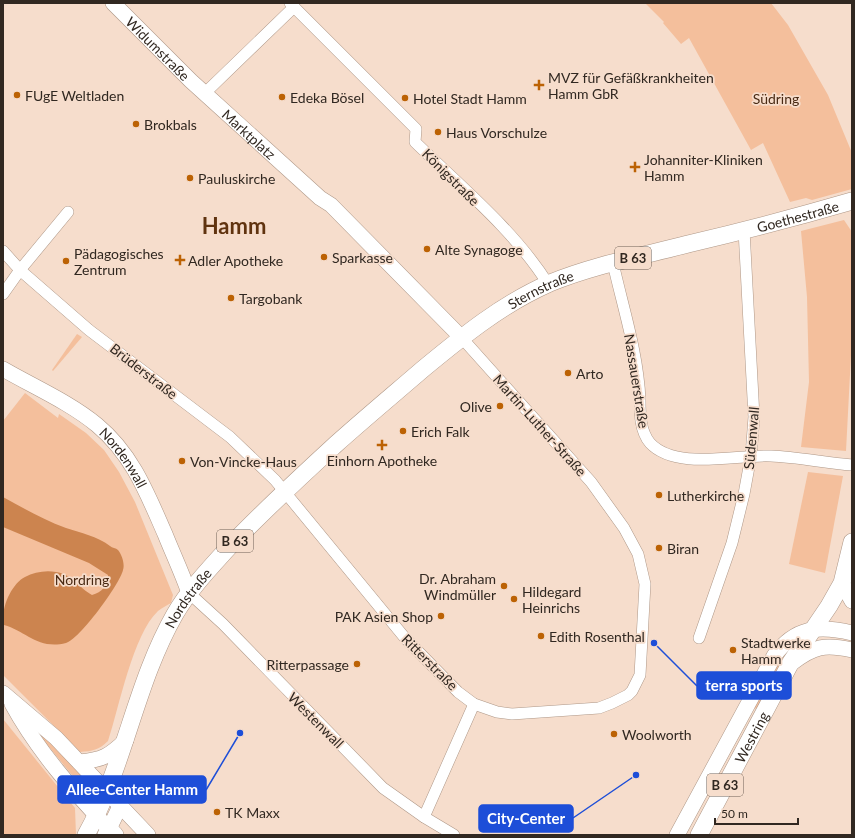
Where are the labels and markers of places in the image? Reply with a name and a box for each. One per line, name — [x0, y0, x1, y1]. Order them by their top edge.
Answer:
place label: MVZ für Gefäßkrankheiten Hamm GbR — [548, 69, 714, 102]
marker: MVZ für Gefäßkrankheiten Hamm GbR — [533, 79, 545, 91]
place label: FUgE Weltladen — [25, 87, 124, 104]
place label: Edeka Bösel — [290, 89, 364, 106]
marker: FUgE Weltladen — [12, 90, 22, 100]
place label: Hotel Stadt Hamm — [413, 90, 527, 107]
marker: Edeka Bösel — [277, 92, 287, 102]
marker: Hotel Stadt Hamm — [400, 93, 410, 103]
place label: Brokbals — [144, 116, 197, 133]
marker: Brokbals — [131, 119, 141, 129]
place label: Haus Vorschulze — [446, 124, 547, 141]
marker: Haus Vorschulze — [433, 127, 443, 137]
place label: Johanniter-Kliniken Hamm — [644, 151, 763, 184]
marker: Johanniter-Kliniken Hamm — [629, 161, 641, 173]
place label: Pauluskirche — [198, 170, 275, 187]
marker: Pauluskirche — [185, 173, 195, 183]
place label: Alte Synagoge — [435, 241, 523, 258]
marker: Alte Synagoge — [422, 244, 432, 254]
place label: Pädagogisches Zentrum — [74, 245, 164, 278]
place label: Sparkasse — [332, 249, 393, 266]
place label: Adler Apotheke — [188, 252, 283, 269]
marker: Sparkasse — [319, 252, 329, 262]
marker: Adler Apotheke — [175, 255, 185, 265]
marker: Pädagogisches Zentrum — [61, 256, 71, 266]
place label: Targobank — [239, 290, 303, 307]
marker: Targobank — [226, 293, 236, 303]
place label: Arto — [576, 365, 604, 382]
marker: Arto — [563, 368, 573, 378]
place label: Olive — [460, 398, 492, 415]
marker: Olive — [495, 401, 505, 411]
place label: Erich Falk — [411, 423, 471, 440]
marker: Erich Falk — [398, 426, 408, 436]
marker: Einhorn Apotheke — [377, 440, 387, 450]
place label: Einhorn Apotheke — [327, 452, 437, 469]
place label: Von-Vincke-Haus — [190, 453, 297, 470]
marker: Von-Vincke-Haus — [177, 456, 187, 466]
place label: Lutherkirche — [667, 487, 744, 504]
marker: Lutherkirche — [654, 490, 664, 500]
place label: Biran — [667, 540, 699, 557]
marker: Biran — [654, 543, 664, 553]
place label: Dr. Abraham Windmüller — [419, 570, 496, 603]
marker: Dr. Abraham Windmüller — [499, 581, 509, 591]
place label: Hildegard Heinrichs — [522, 583, 581, 616]
marker: Hildegard Heinrichs — [509, 594, 519, 604]
place label: PAK Asien Shop — [335, 608, 433, 625]
marker: PAK Asien Shop — [436, 611, 446, 621]
place label: Edith Rosenthal — [549, 628, 645, 645]
marker: Edith Rosenthal — [536, 631, 546, 641]
place label: Stadtwerke Hamm — [741, 634, 811, 667]
marker: Stadtwerke Hamm — [728, 645, 738, 655]
place label: Ritterpassage — [267, 656, 349, 673]
marker: Ritterpassage — [352, 659, 362, 669]
callout: terra sports — [697, 672, 791, 699]
place label: Woolworth — [622, 726, 692, 743]
marker: Woolworth — [609, 729, 619, 739]
callout: Allee-Center Hamm — [58, 776, 206, 803]
place label: TK Maxx — [225, 804, 280, 821]
callout: City-Center — [479, 805, 573, 832]
marker: TK Maxx — [212, 807, 222, 817]

